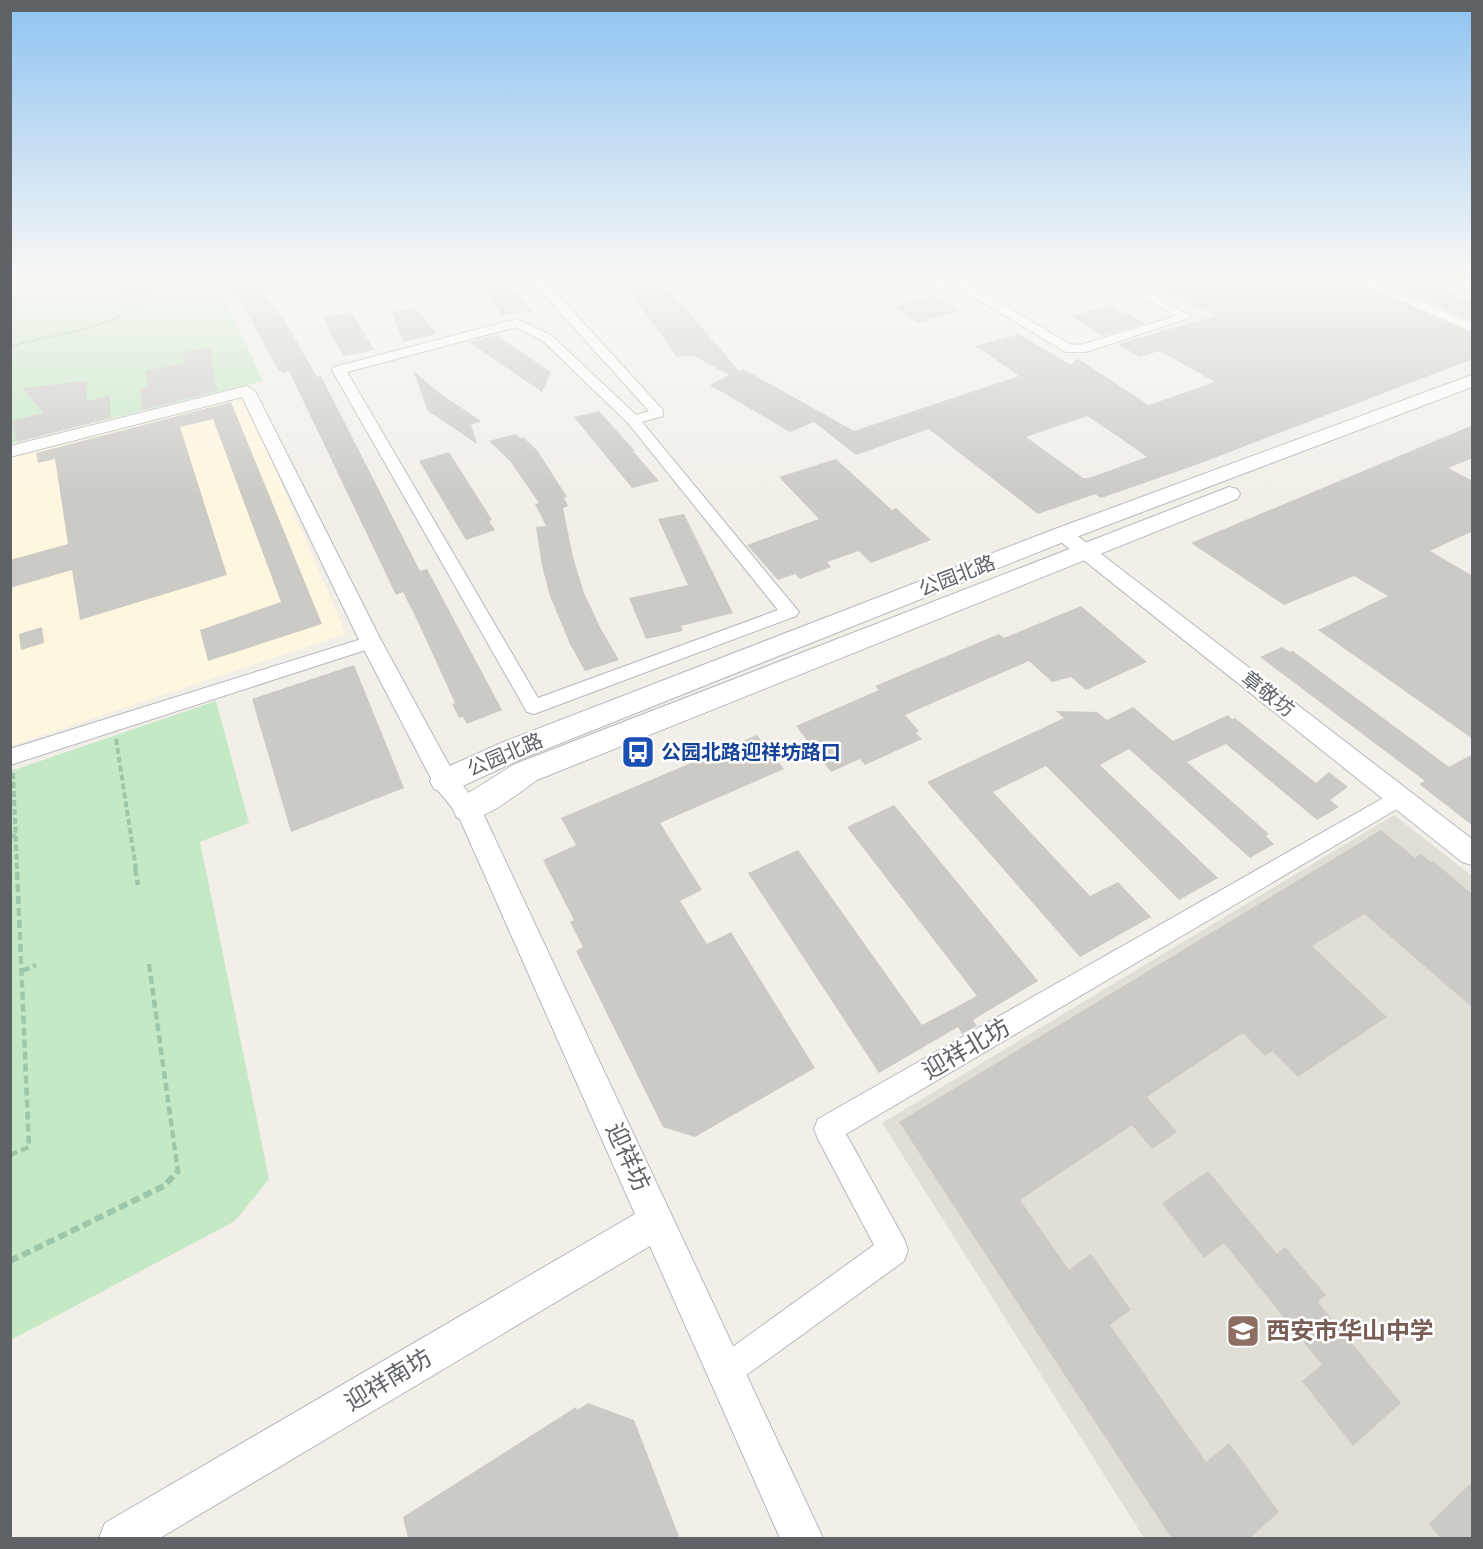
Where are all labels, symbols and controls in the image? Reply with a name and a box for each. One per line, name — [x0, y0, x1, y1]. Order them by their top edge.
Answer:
street label: 公园北路 — [916, 551, 998, 601]
street label: 章敬坊 — [1237, 666, 1299, 722]
street label: 公园北路 — [464, 729, 546, 781]
bus stop icon: 公园北路迎祥坊路口 — [620, 734, 656, 770]
place label: 公园北路迎祥坊路口 — [661, 741, 841, 764]
street label: 迎祥北坊 — [917, 1013, 1015, 1085]
street label: 迎祥坊 — [600, 1118, 656, 1196]
school or university icon: 西安市华山中学 — [1225, 1313, 1261, 1349]
place label: 西安市华山中学 — [1266, 1317, 1434, 1345]
street label: 迎祥南坊 — [340, 1343, 436, 1417]

